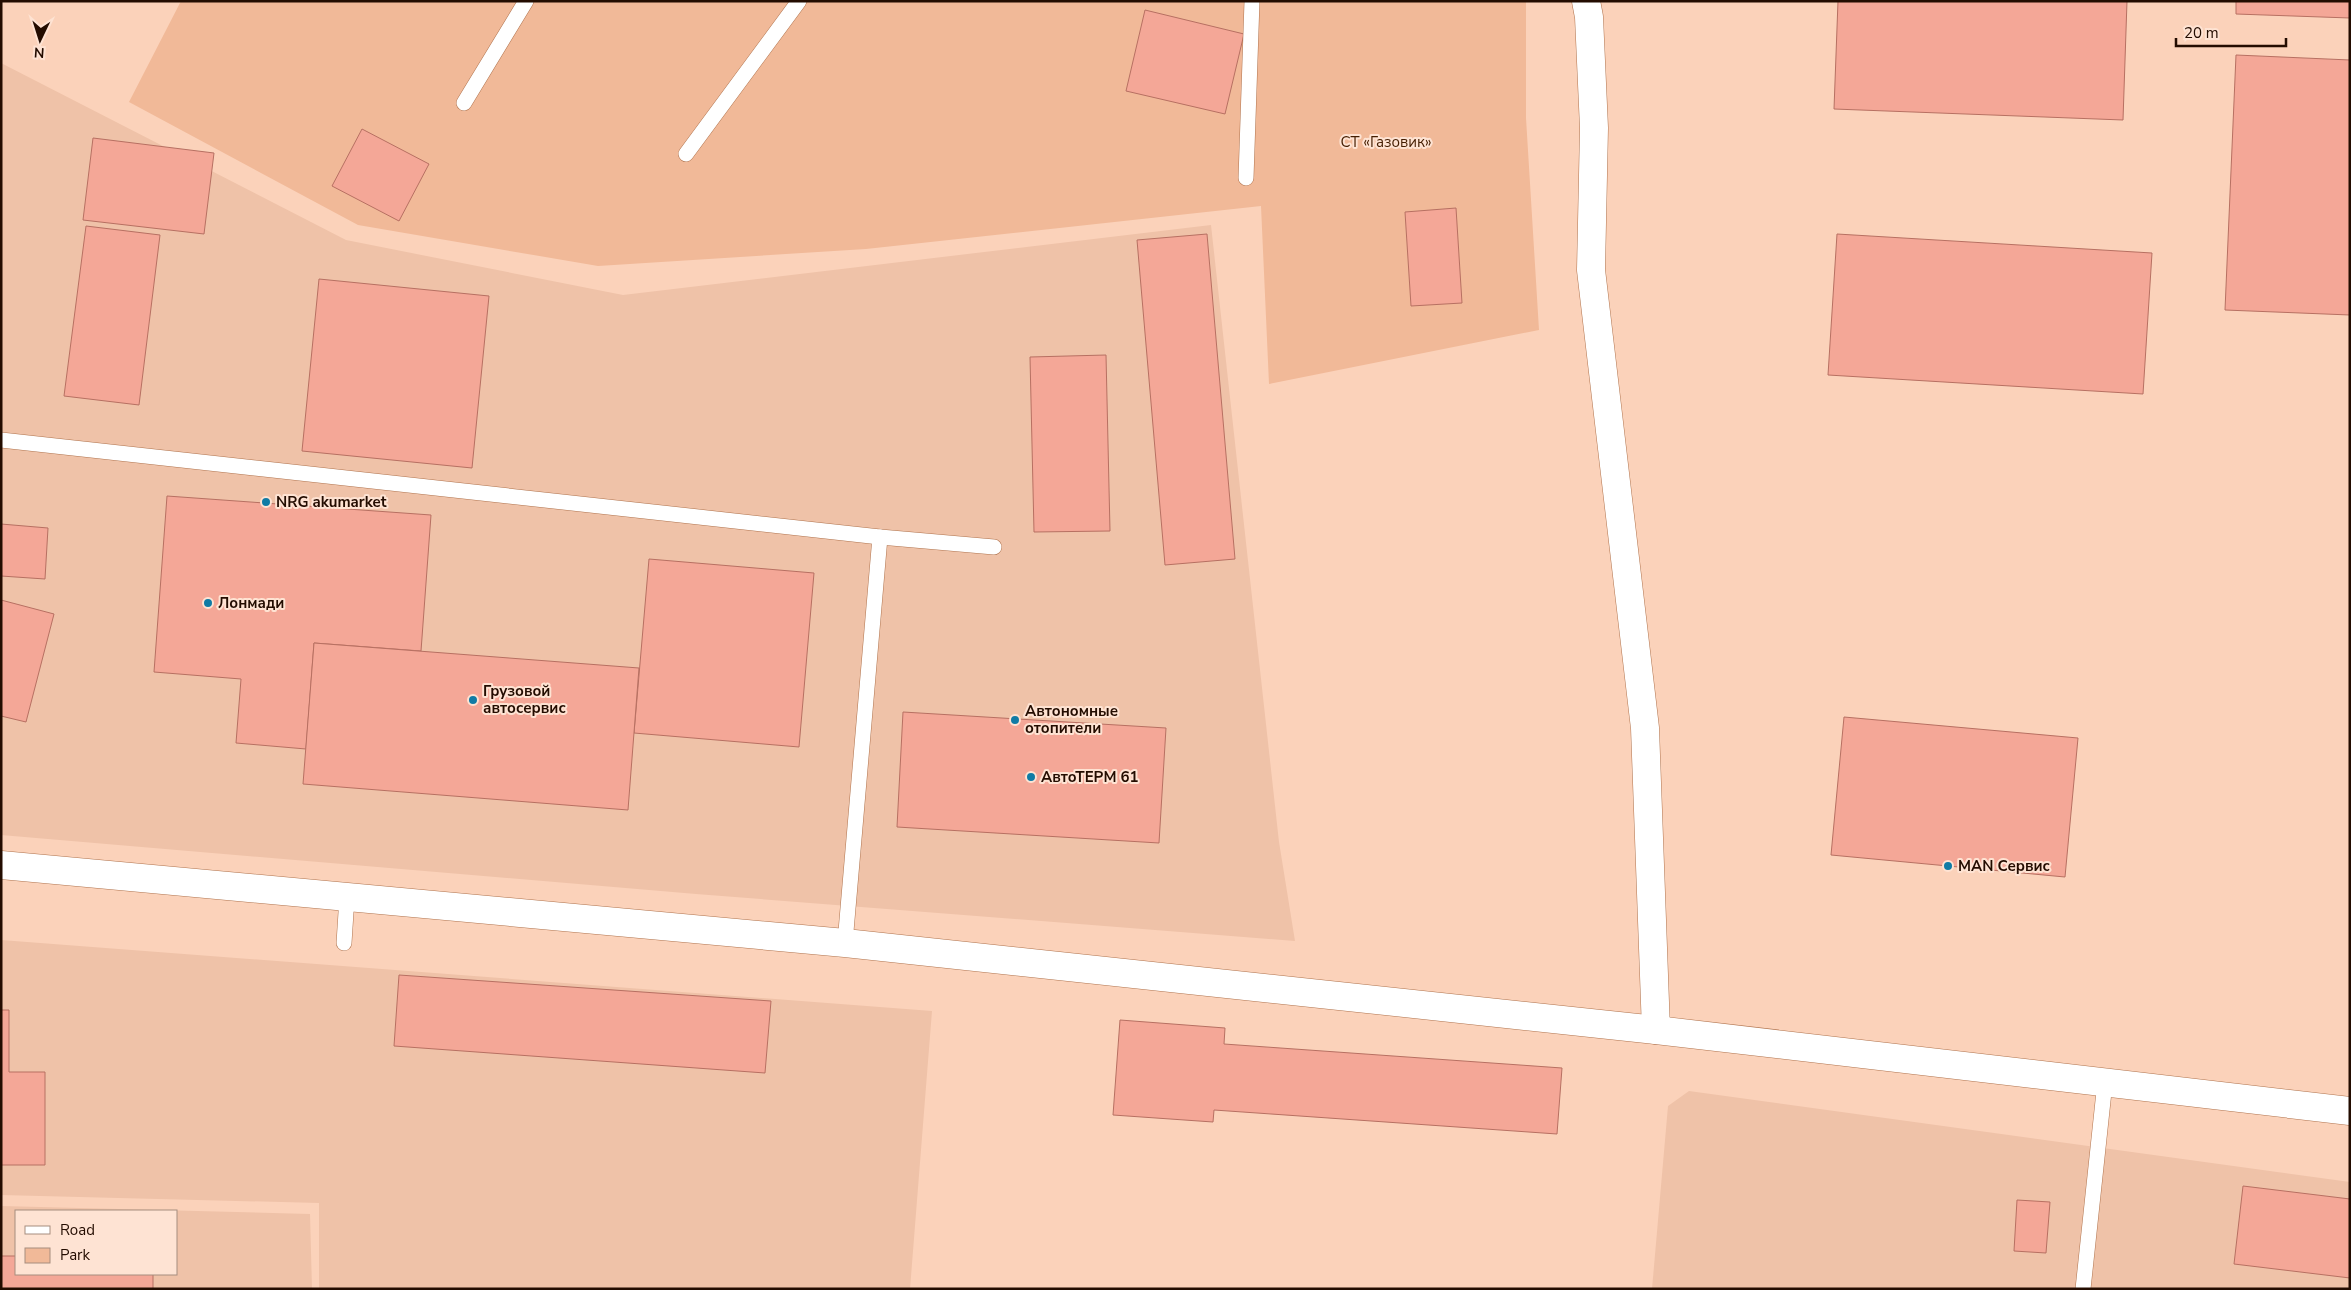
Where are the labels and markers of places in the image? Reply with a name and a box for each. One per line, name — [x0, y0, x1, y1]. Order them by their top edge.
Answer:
place label: NRG akumarket — [276, 492, 387, 512]
marker: NRG akumarket — [260, 496, 272, 508]
place label: Лонмади — [218, 593, 284, 613]
marker: Лонмади — [202, 597, 214, 609]
place label: Грузовой автосервис — [483, 681, 566, 718]
marker: Грузовой автосервис — [467, 694, 479, 706]
place label: Автономные отопители — [1025, 701, 1118, 738]
marker: Автономные отопители — [1009, 714, 1021, 726]
place label: АвтоТЕРМ 61 — [1041, 767, 1138, 787]
marker: АвтоТЕРМ 61 — [1025, 771, 1037, 783]
place label: MAN Сервис — [1958, 856, 2050, 876]
marker: MAN Сервис — [1942, 860, 1954, 872]

